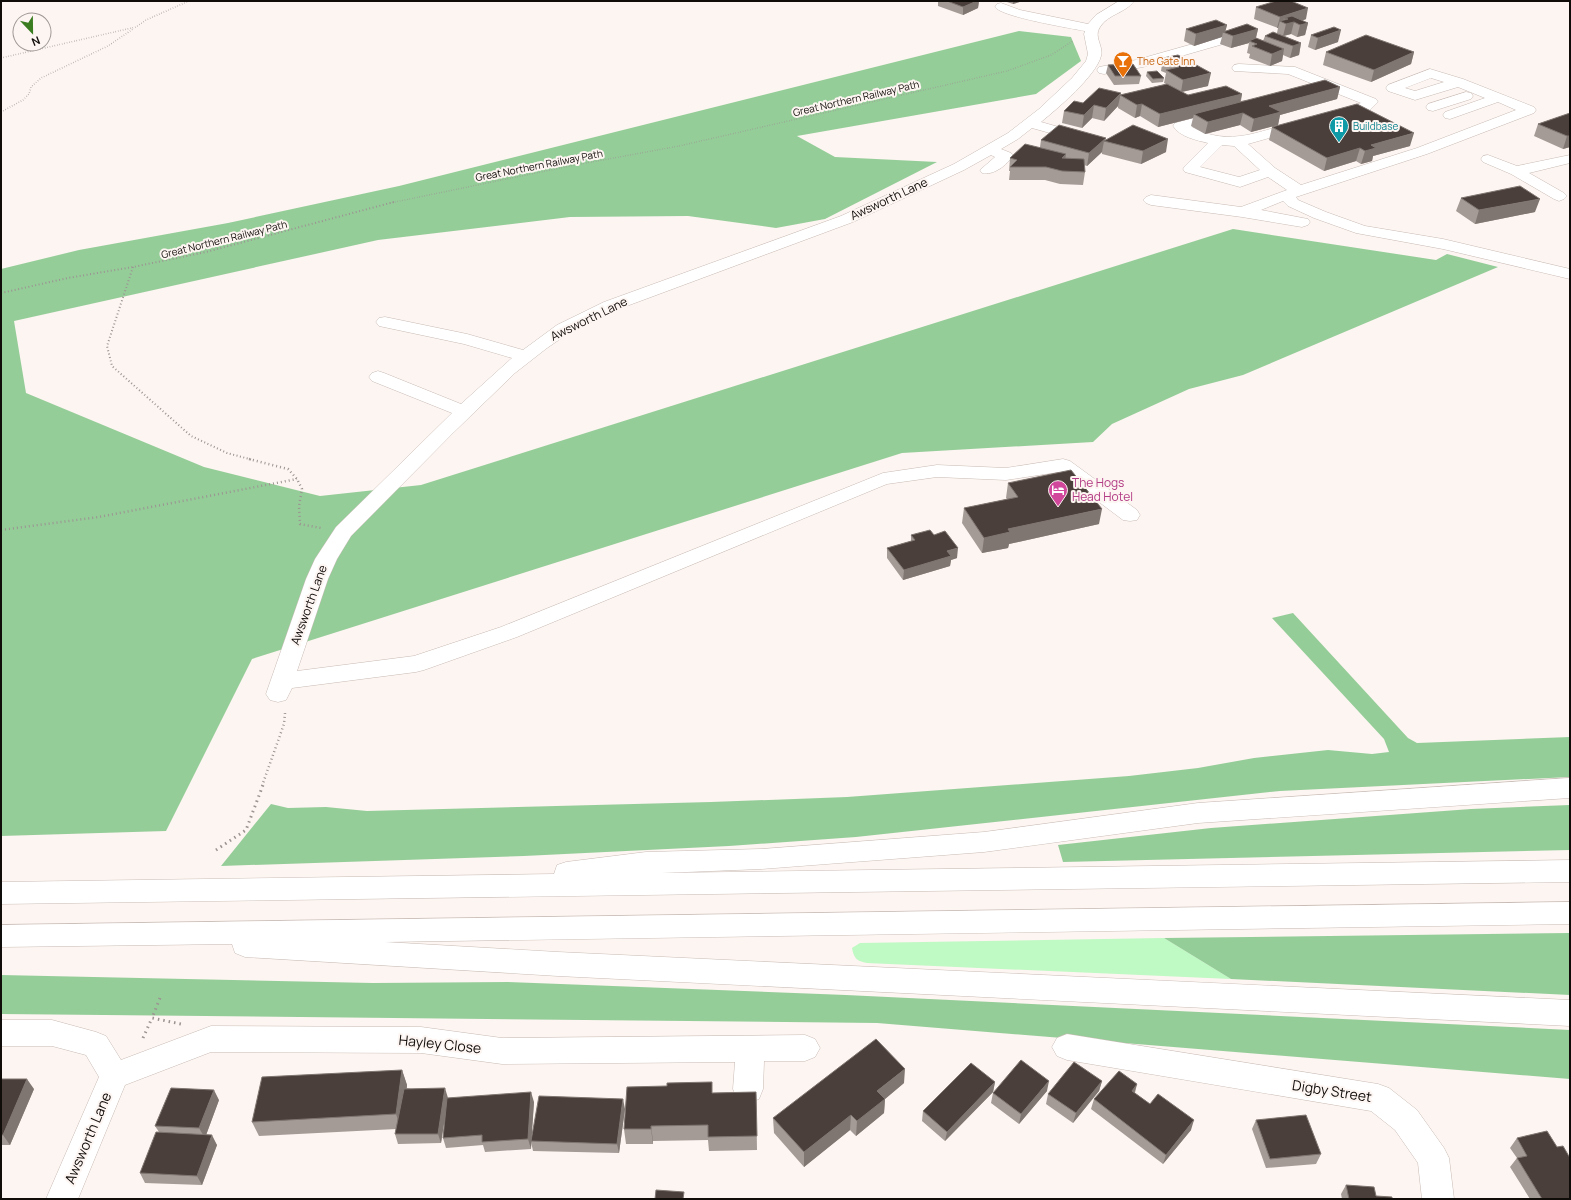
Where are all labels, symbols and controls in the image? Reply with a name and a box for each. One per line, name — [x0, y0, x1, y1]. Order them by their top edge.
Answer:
north arrow — [12, 12, 52, 52]
text: N — [29, 33, 42, 50]
bar icon: The Gate Inn — [1112, 50, 1134, 78]
place label: The Gate Inn — [1137, 54, 1195, 68]
street label: Great Northern Railway Path — [791, 77, 921, 119]
building icon: Buildbase — [1328, 115, 1350, 143]
place label: Buildbase — [1353, 119, 1398, 133]
street label: Great Northern Railway Path — [474, 146, 604, 184]
street label: Awsworth Lane — [847, 173, 930, 224]
street label: Great Northern Railway Path — [160, 217, 288, 261]
street label: Awsworth Lane — [547, 293, 630, 345]
place label: The Hogs Head Hotel — [1072, 474, 1133, 505]
hotel icon: The Hogs Head Hotel — [1047, 479, 1069, 507]
street label: Awsworth Lane — [286, 563, 331, 647]
street label: Hayley Close — [398, 1030, 482, 1057]
street label: Digby Street — [1291, 1075, 1374, 1106]
street label: Awsworth Lane — [60, 1089, 115, 1187]

